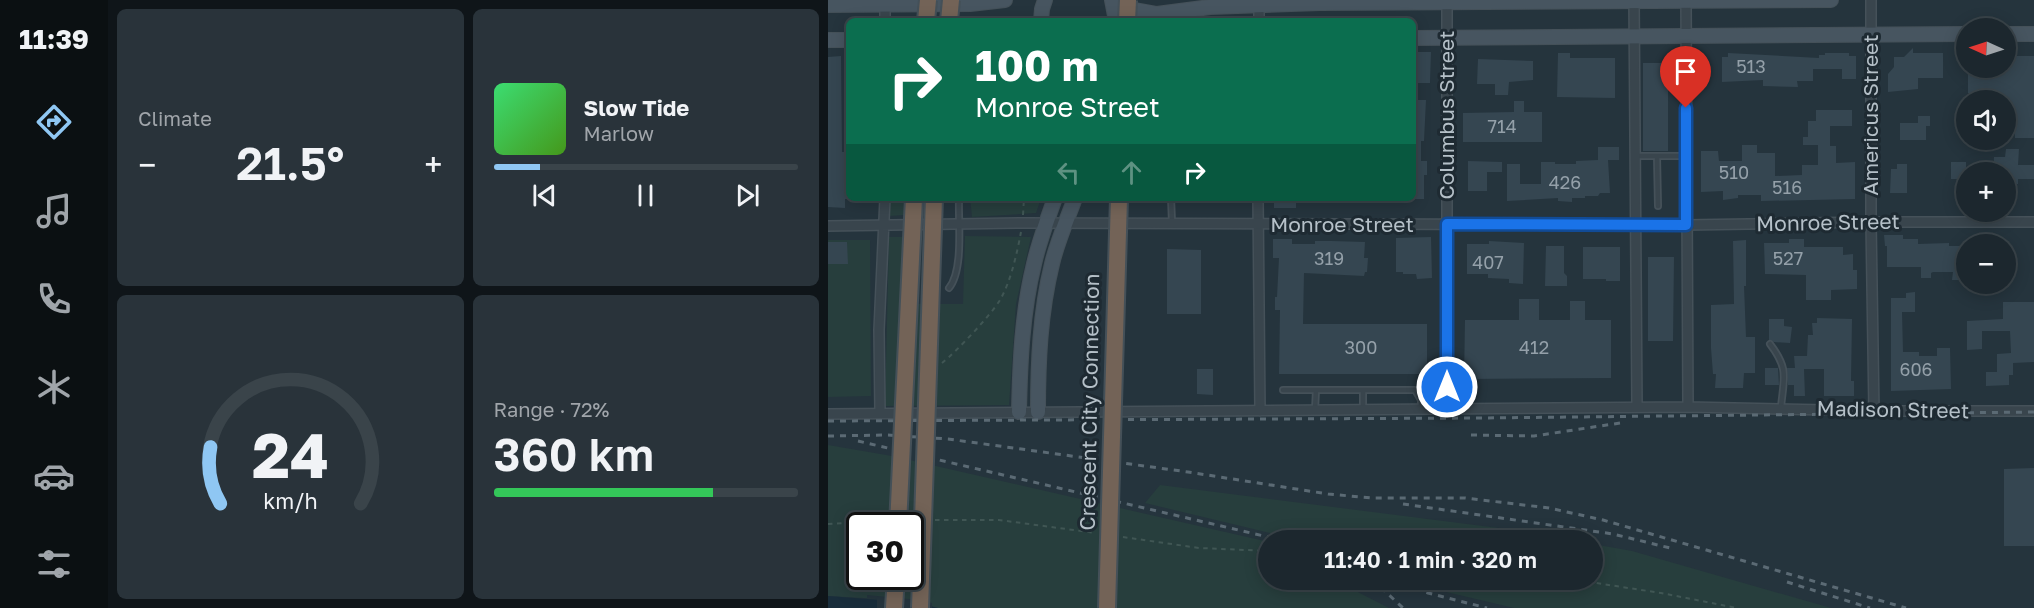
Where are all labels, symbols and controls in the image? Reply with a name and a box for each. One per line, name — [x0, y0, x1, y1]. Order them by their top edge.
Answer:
north arrow — [1956, 18, 2016, 78]
map controls — [1956, 18, 2016, 294]
text: 11:39 — [19, 23, 89, 55]
street label: Columbus Street — [1433, 30, 1459, 200]
street label: Americus Street — [1857, 34, 1883, 196]
text: 100 m — [975, 40, 1098, 90]
icon: right — [876, 42, 954, 120]
pin — [1660, 46, 1711, 108]
icon: arrive — [1669, 55, 1702, 88]
house number: 513 — [1736, 55, 1766, 77]
button: sound — [1956, 90, 2016, 150]
text: Monroe Street — [975, 91, 1160, 123]
text: Slow Tide — [584, 94, 689, 121]
icon: directions — [33, 101, 75, 143]
text: Climate — [138, 106, 212, 130]
house number: 714 — [1487, 115, 1517, 137]
text: Marlow — [584, 121, 654, 145]
text: 21.5° — [236, 136, 344, 190]
text: − — [138, 145, 156, 184]
text: + — [424, 145, 443, 184]
icon: left — [1052, 156, 1085, 189]
icon: ahead — [1115, 156, 1148, 189]
icon: right — [1178, 156, 1211, 189]
house number: 510 — [1719, 161, 1749, 183]
button: + — [1956, 162, 2016, 222]
house number: 426 — [1549, 171, 1581, 193]
house number: 516 — [1772, 176, 1802, 198]
icon: previous — [528, 179, 561, 212]
icon: pause — [629, 179, 662, 212]
icon: next — [731, 179, 764, 212]
icon: music — [33, 190, 75, 232]
street label: Monroe Street — [1756, 208, 1900, 236]
street label: Monroe Street — [1270, 211, 1414, 237]
button: − — [1956, 234, 2016, 294]
house number: 319 — [1314, 247, 1344, 269]
house number: 527 — [1773, 247, 1803, 269]
house number: 407 — [1472, 251, 1504, 273]
street label: Crescent City Connection — [1074, 273, 1104, 531]
icon: phone — [33, 278, 75, 320]
house number: 300 — [1345, 336, 1377, 358]
house number: 412 — [1519, 336, 1549, 358]
position arrow — [1415, 355, 1479, 419]
house number: 606 — [1900, 358, 1932, 380]
icon: climate — [33, 366, 75, 408]
street label: Madison Street — [1817, 395, 1969, 423]
text: Range · 72% — [494, 397, 609, 421]
text: 24 — [252, 417, 329, 492]
text: 360 km — [494, 427, 654, 481]
icon: car — [33, 455, 75, 497]
text: km/h — [263, 488, 318, 514]
speed limit sign: 30 — [846, 512, 924, 590]
icon: filters — [33, 543, 75, 585]
text: 11:40 · 1 min · 320 m — [1324, 546, 1537, 573]

